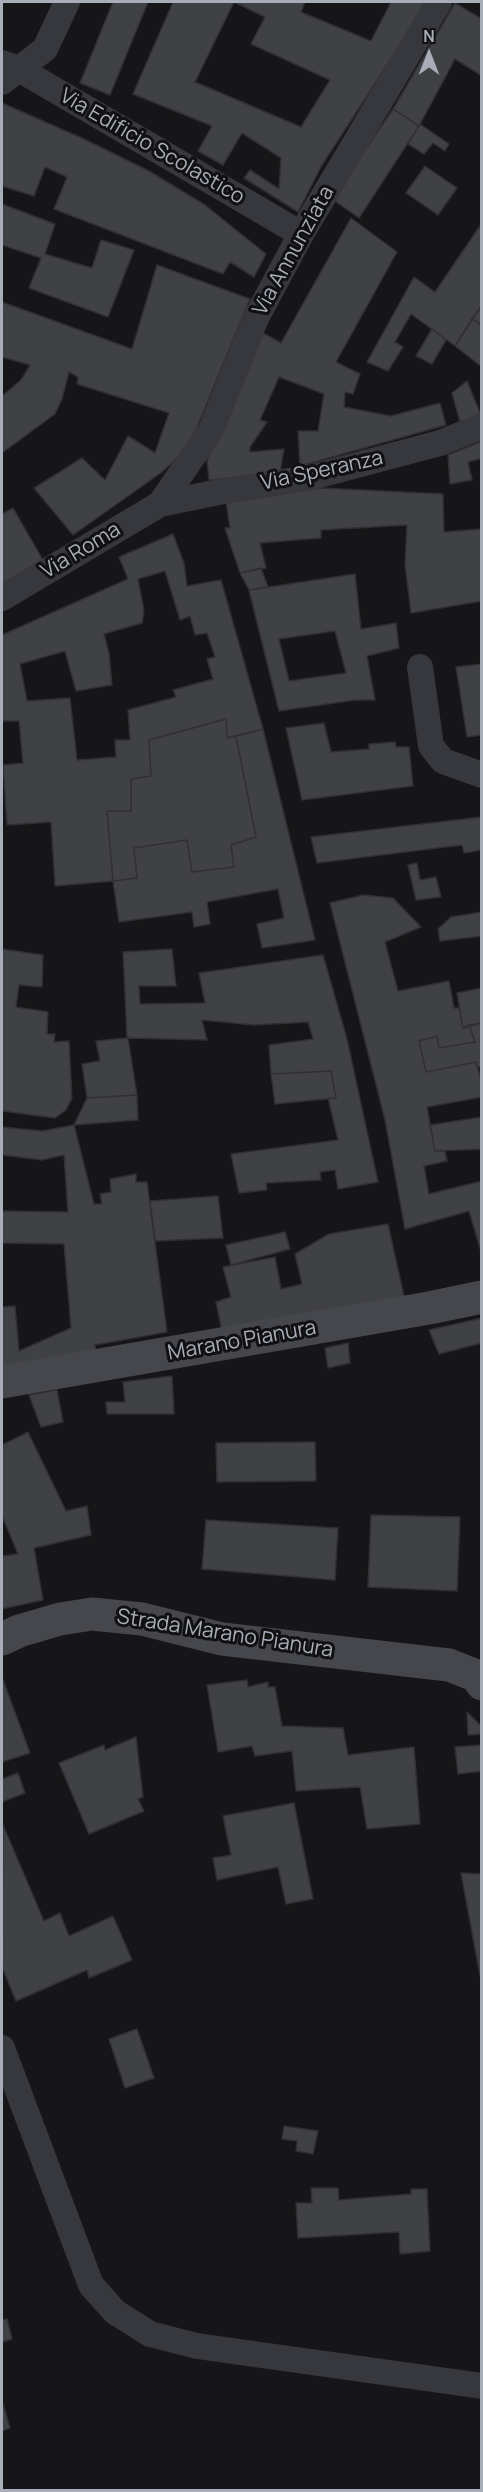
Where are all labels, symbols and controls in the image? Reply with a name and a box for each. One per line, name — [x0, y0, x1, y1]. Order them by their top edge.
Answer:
north arrow — [399, 24, 459, 84]
text: N — [423, 25, 435, 47]
street label: Via Edificio Scolastico — [55, 84, 249, 210]
street label: Via Annunziata — [248, 182, 340, 320]
street label: Via Speranza — [259, 446, 385, 496]
street label: Via Roma — [37, 517, 125, 585]
street label: Marano Pianura — [166, 1316, 318, 1366]
street label: Strada Marano Pianura — [115, 1604, 335, 1664]

